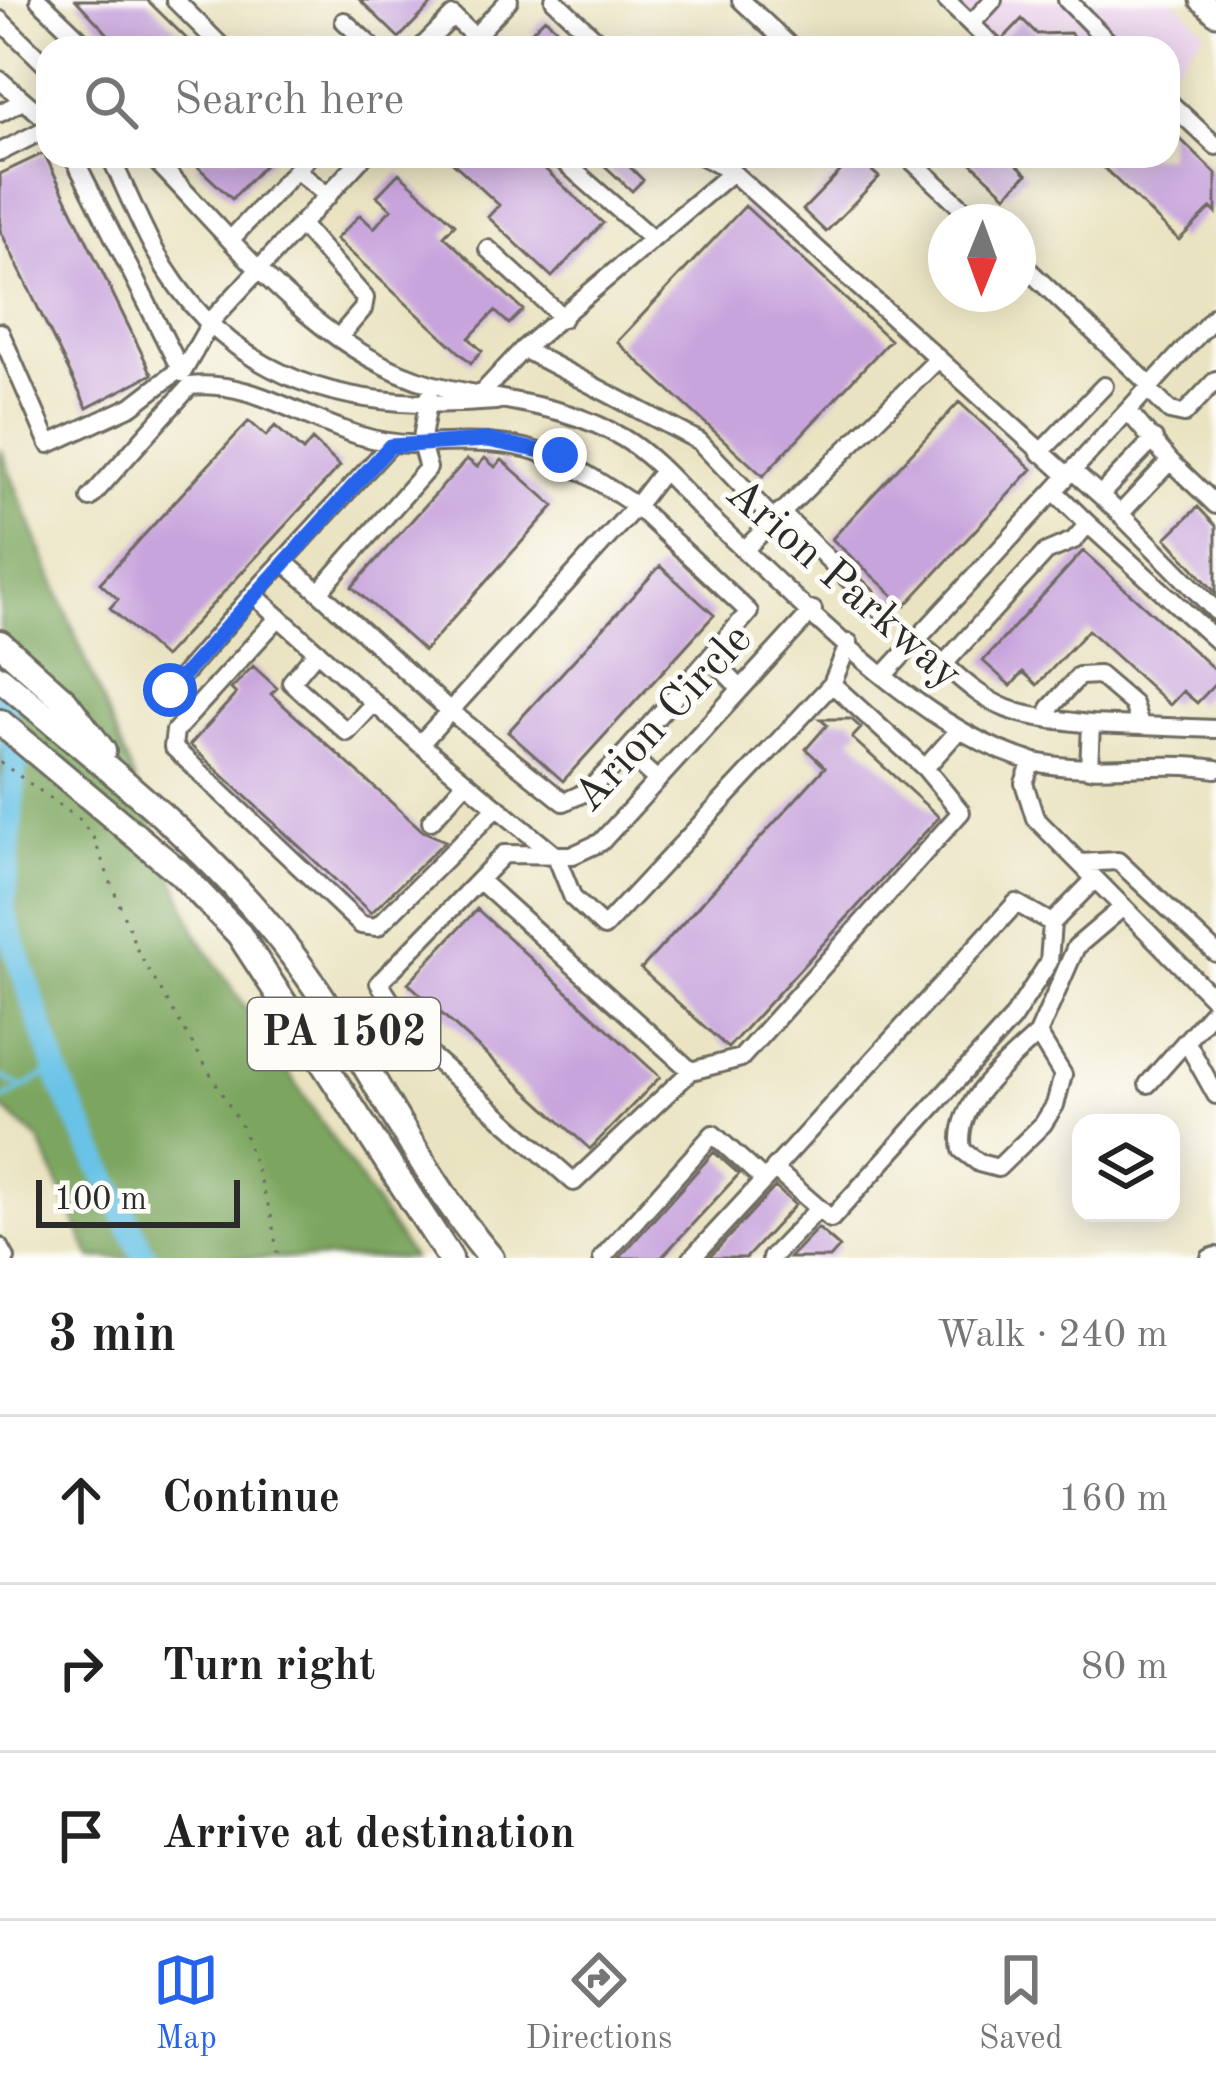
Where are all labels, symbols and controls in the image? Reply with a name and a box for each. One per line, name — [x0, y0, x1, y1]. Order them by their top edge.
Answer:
search box — [36, 36, 1180, 168]
icon: search — [78, 69, 144, 135]
text: Search here — [174, 79, 404, 124]
north arrow — [928, 204, 1036, 312]
route end — [533, 428, 587, 482]
street label: Arion Parkway — [717, 471, 969, 699]
street label: Arion Circle — [567, 617, 761, 821]
route start — [143, 663, 197, 717]
road number: PA 1502 — [248, 998, 440, 1070]
map controls — [1072, 1114, 1180, 1222]
button: layers — [1072, 1114, 1180, 1222]
scale bar — [36, 1174, 240, 1227]
text: 100 m — [54, 1184, 147, 1217]
text: 3 min — [48, 1311, 176, 1362]
text: Walk · 240 m — [937, 1316, 1168, 1355]
icon: ahead — [48, 1467, 114, 1533]
text: Continue — [162, 1477, 340, 1522]
text: 160 m — [1058, 1480, 1168, 1519]
icon: right — [48, 1635, 114, 1701]
text: Turn right — [162, 1645, 375, 1690]
text: 80 m — [1081, 1648, 1168, 1687]
icon: arrive — [48, 1803, 114, 1869]
text: Arrive at destination — [162, 1813, 575, 1858]
tab: Map — [153, 1947, 219, 2060]
tab: Directions — [526, 1947, 672, 2060]
tab: Saved — [979, 1947, 1063, 2060]

